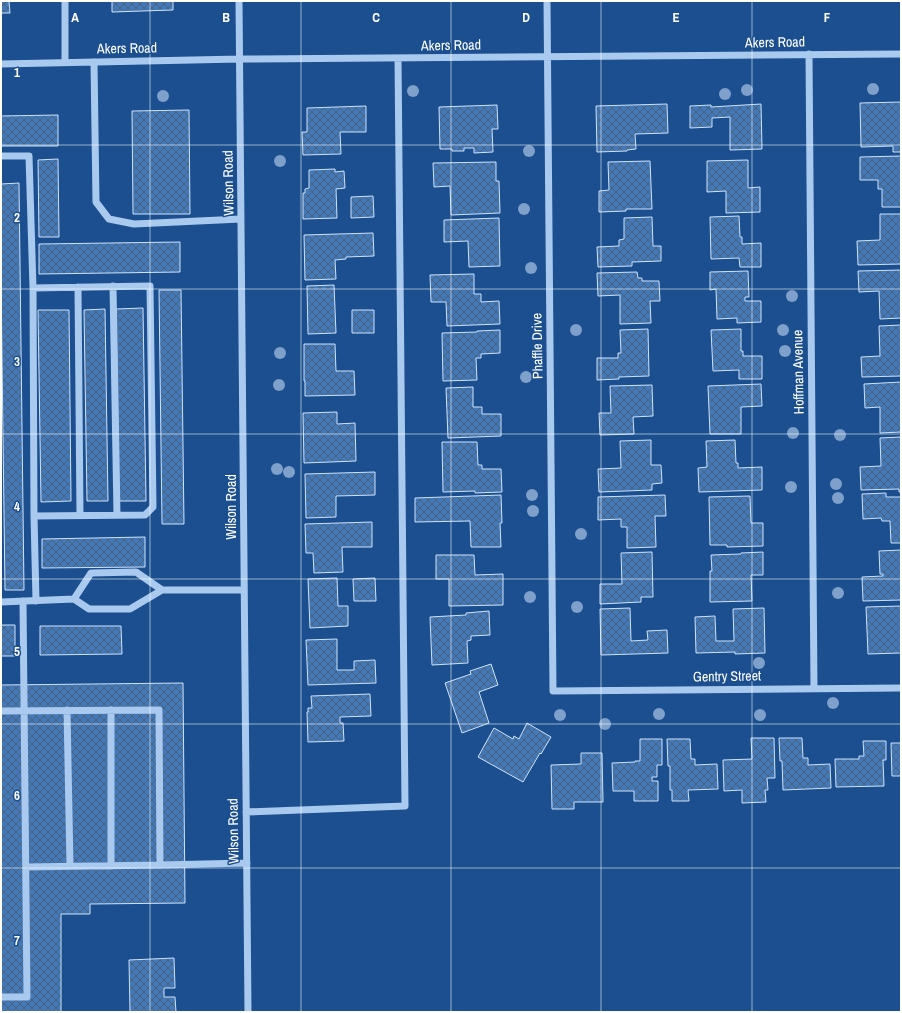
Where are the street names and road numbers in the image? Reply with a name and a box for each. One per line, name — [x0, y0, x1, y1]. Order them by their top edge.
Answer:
street label: Akers Road — [744, 32, 805, 52]
street label: Akers Road — [420, 35, 481, 55]
street label: Akers Road — [96, 38, 157, 58]
street label: Wilson Road — [218, 150, 238, 216]
street label: Phaffle Drive — [527, 313, 547, 379]
street label: Hoffman Avenue — [788, 330, 808, 414]
street label: Wilson Road — [222, 474, 240, 540]
street label: Gentry Street — [693, 666, 761, 686]
street label: Wilson Road — [223, 798, 243, 864]

